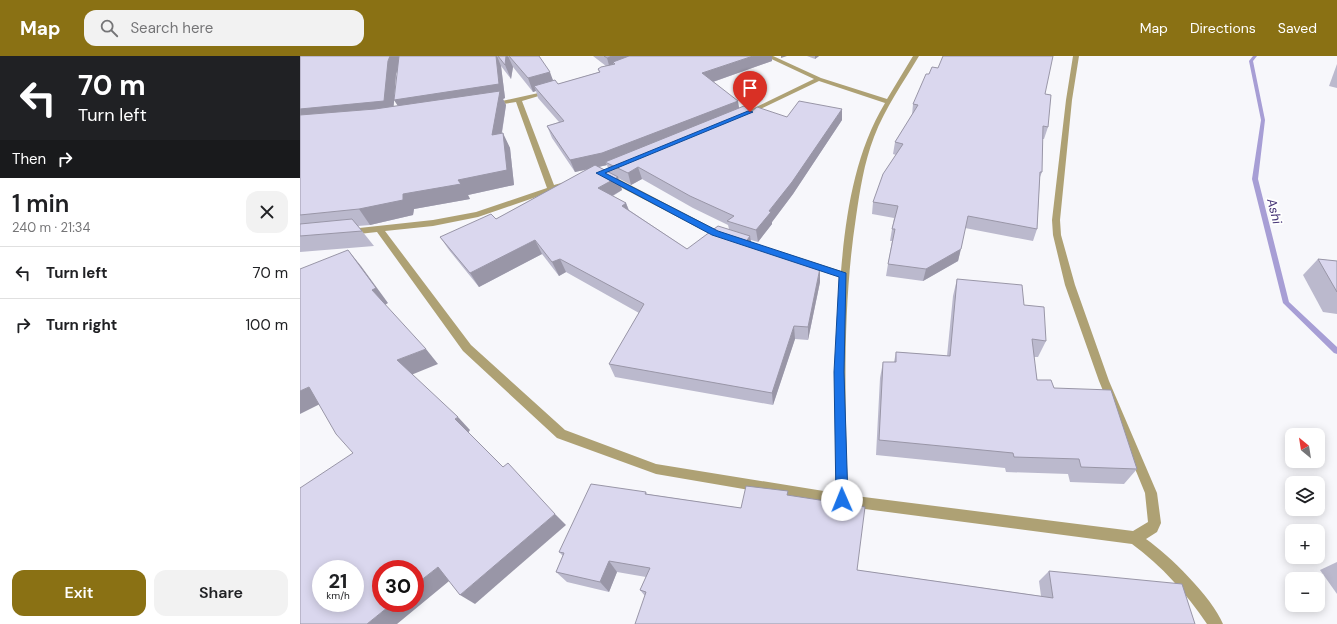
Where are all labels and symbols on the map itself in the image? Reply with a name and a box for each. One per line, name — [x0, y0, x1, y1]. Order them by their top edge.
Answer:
pin — [733, 71, 767, 112]
water label: Ashi — [1263, 196, 1286, 226]
north arrow — [1285, 428, 1325, 468]
position arrow — [821, 479, 863, 521]
speed limit sign: 30 — [372, 560, 424, 612]

